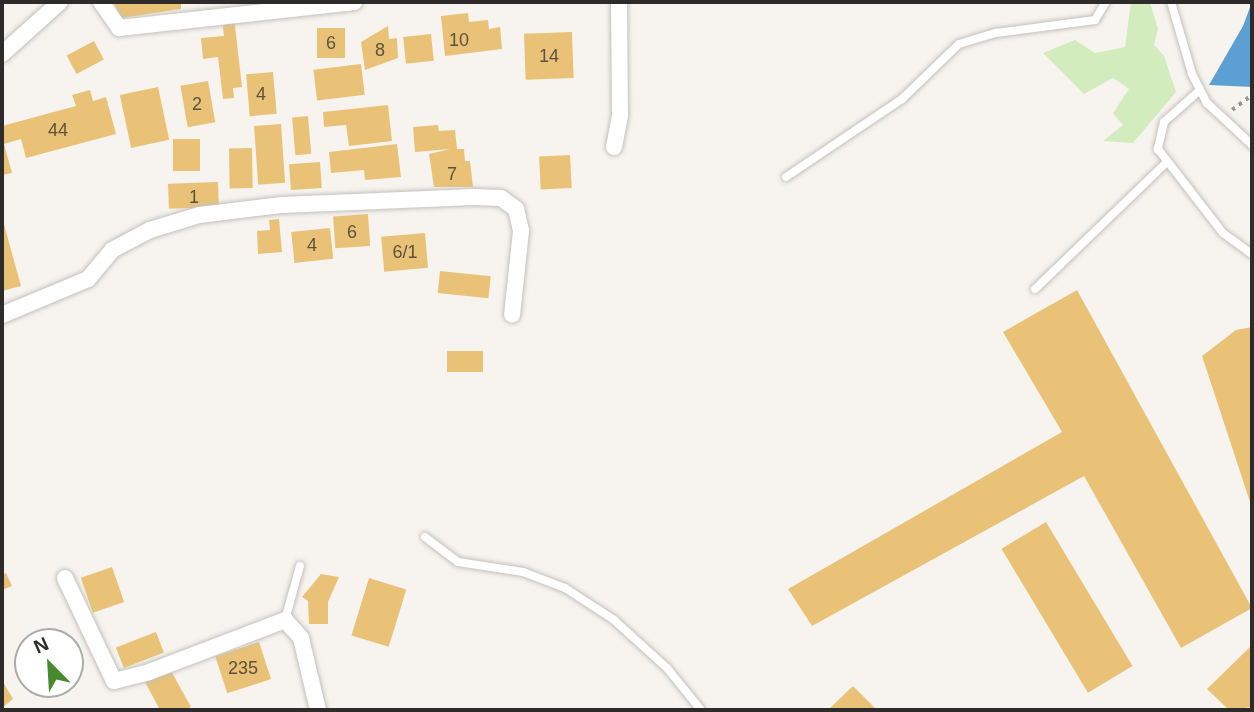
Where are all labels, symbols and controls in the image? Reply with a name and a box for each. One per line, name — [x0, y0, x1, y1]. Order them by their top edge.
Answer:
house number: 10 — [449, 29, 469, 51]
house number: 6 — [326, 32, 336, 54]
house number: 8 — [375, 39, 385, 61]
house number: 14 — [539, 45, 559, 67]
house number: 4 — [256, 83, 266, 105]
house number: 2 — [192, 93, 202, 115]
house number: 44 — [48, 119, 68, 141]
house number: 7 — [447, 163, 457, 185]
house number: 1 — [189, 186, 199, 208]
house number: 6 — [347, 221, 357, 243]
house number: 4 — [307, 234, 317, 256]
house number: 6/1 — [392, 241, 418, 263]
north arrow — [14, 628, 84, 698]
text: N — [31, 633, 52, 658]
house number: 235 — [228, 657, 258, 679]

